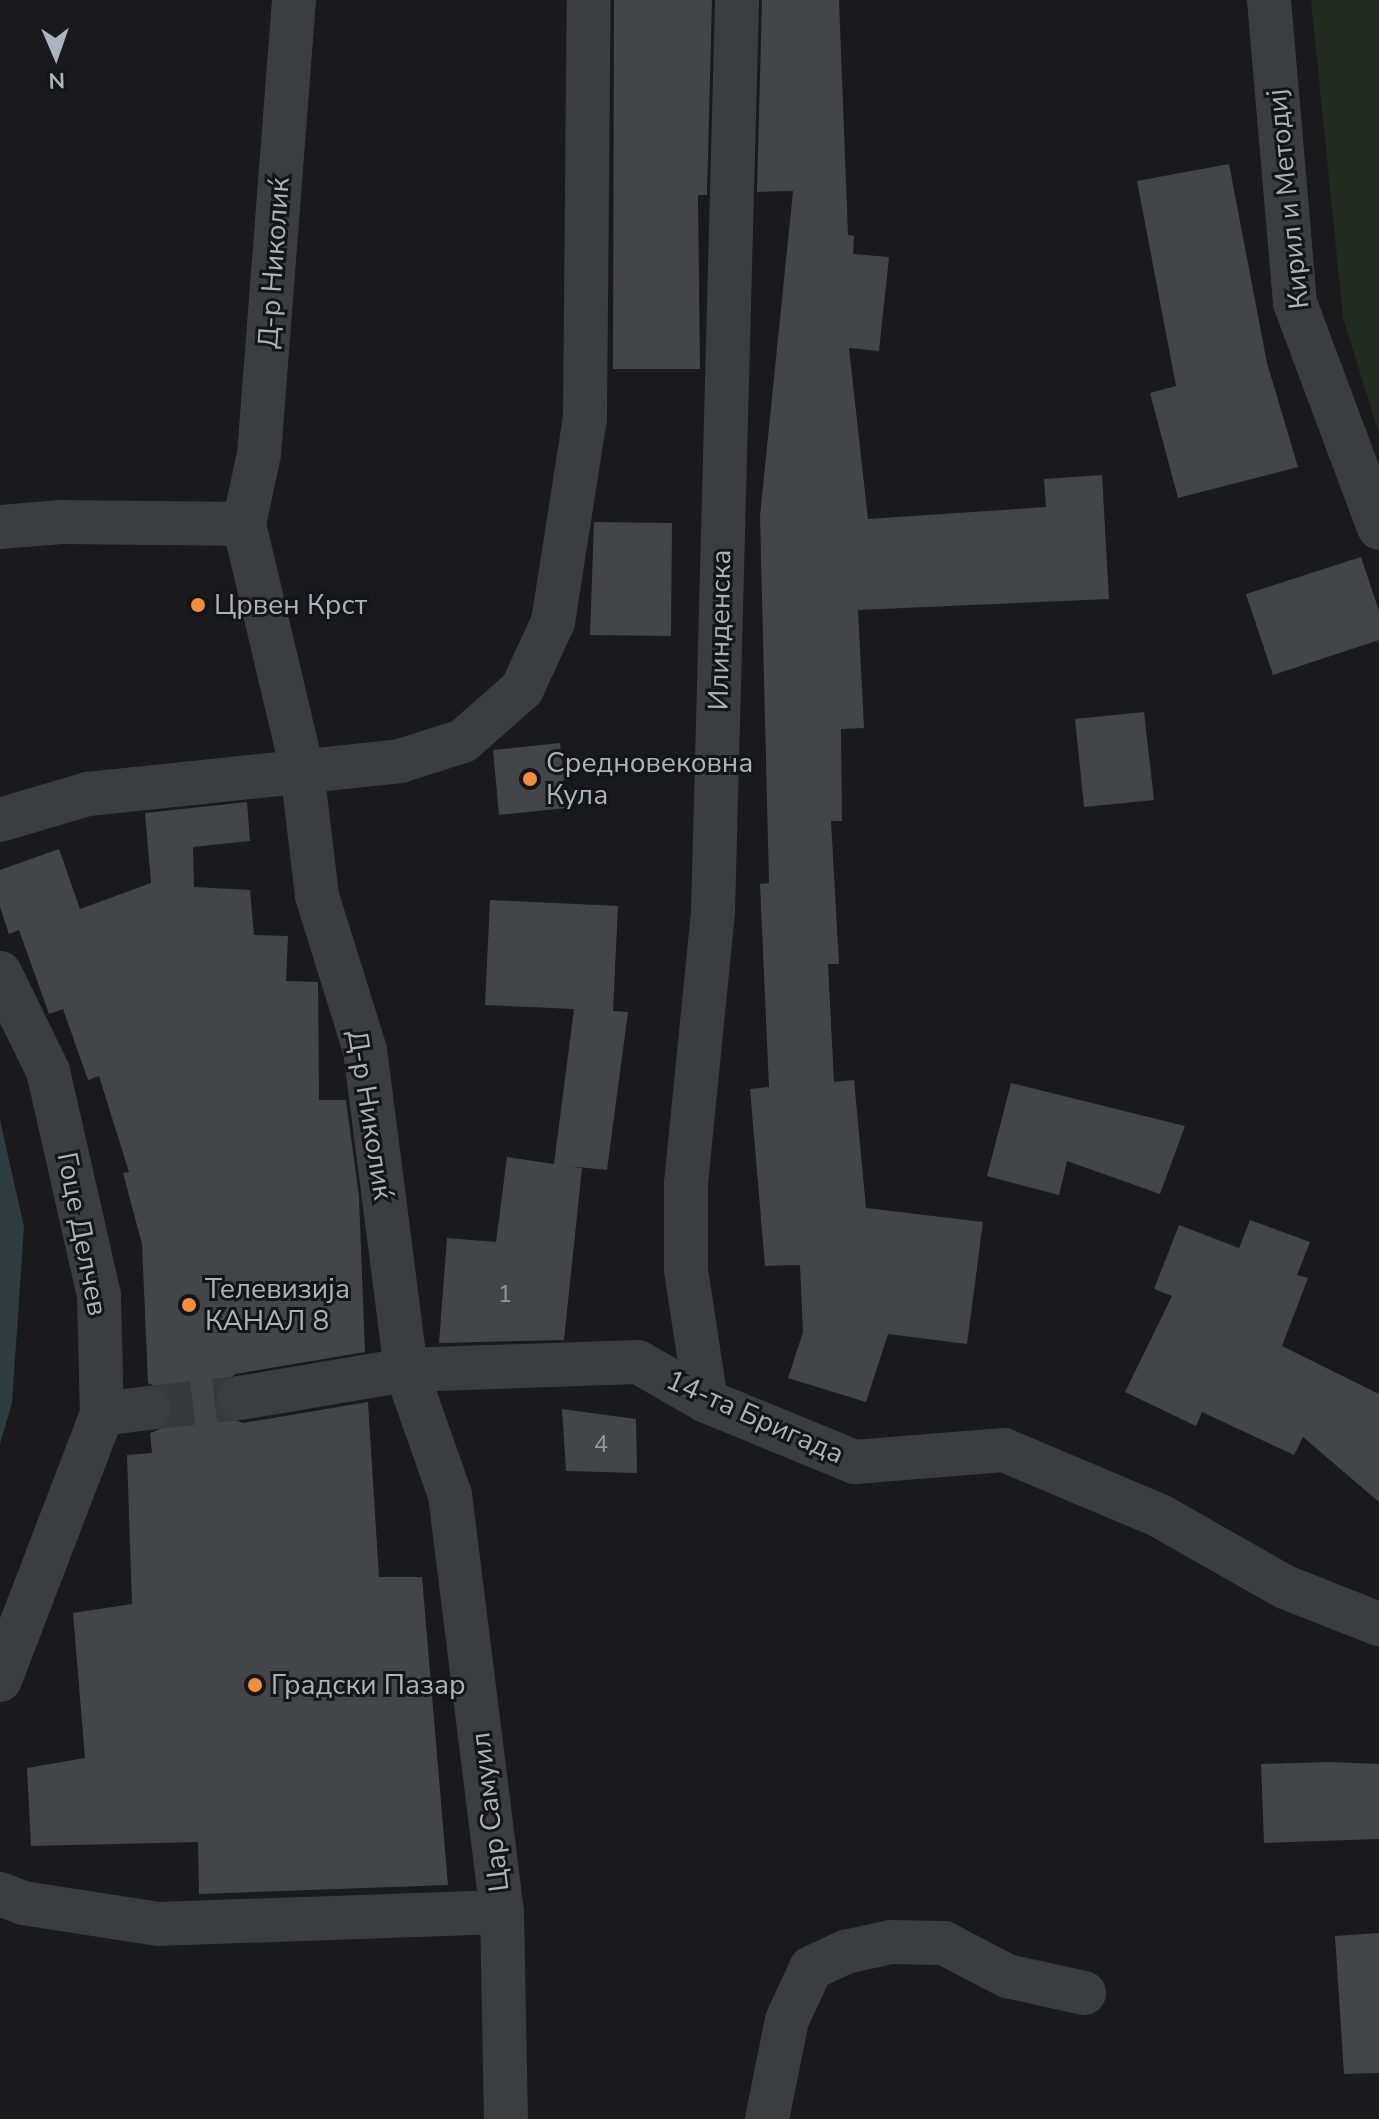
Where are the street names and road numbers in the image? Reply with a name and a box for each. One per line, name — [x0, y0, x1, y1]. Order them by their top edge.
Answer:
street label: Кирил и Методиј — [1260, 87, 1316, 311]
street label: Д-р Николиќ — [251, 176, 297, 350]
street label: Илинденска — [702, 549, 738, 711]
street label: Д-р Николиќ — [340, 1028, 400, 1202]
street label: Гоце Делчев — [50, 1149, 114, 1319]
street label: 14-та Бригада — [661, 1363, 849, 1471]
street label: Цар Самуил — [464, 1730, 516, 1894]

